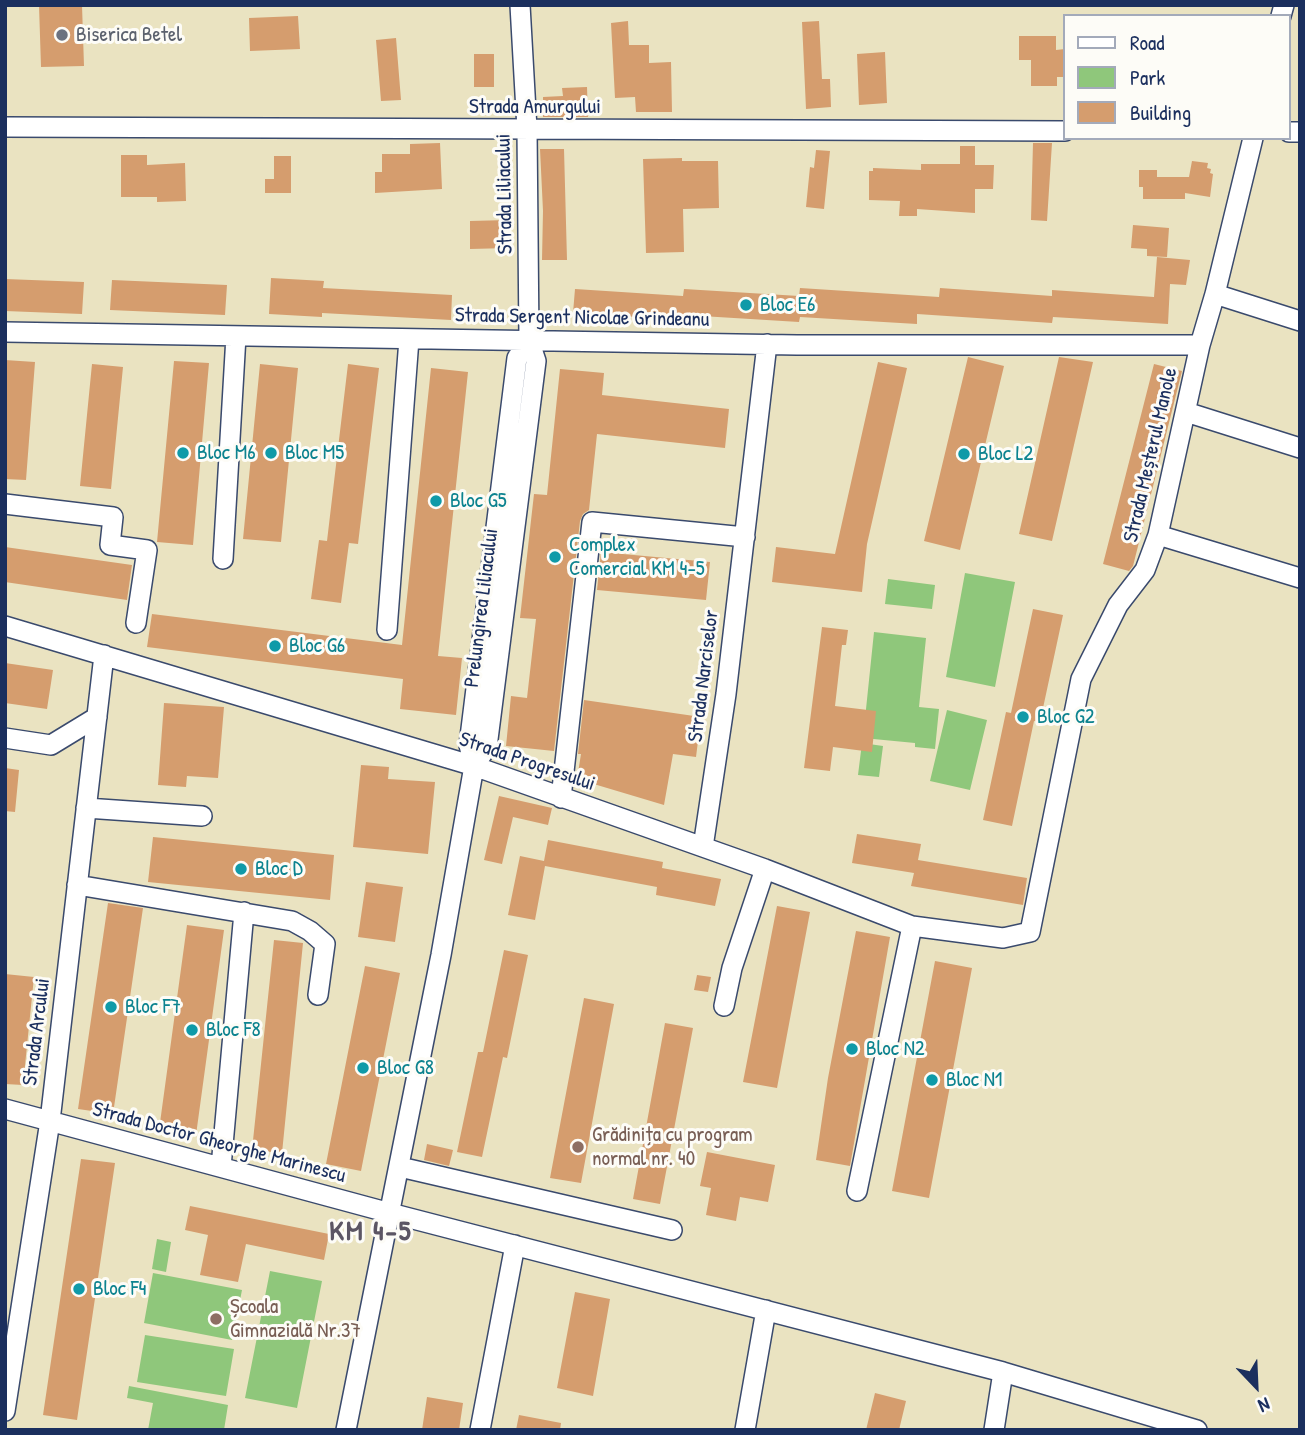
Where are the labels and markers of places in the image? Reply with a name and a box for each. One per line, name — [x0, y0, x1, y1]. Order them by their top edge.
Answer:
place label: Biserica Betel — [76, 22, 182, 48]
marker: Biserica Betel — [54, 27, 70, 43]
place label: Bloc E6 — [760, 292, 815, 318]
marker: Bloc E6 — [738, 297, 754, 313]
place label: Bloc M6 — [197, 440, 256, 466]
place label: Bloc M5 — [285, 440, 344, 466]
place label: Bloc L2 — [978, 441, 1033, 467]
marker: Bloc M6 — [175, 445, 191, 461]
marker: Bloc M5 — [263, 445, 279, 461]
marker: Bloc L2 — [956, 446, 972, 462]
place label: Bloc G5 — [450, 488, 507, 514]
marker: Bloc G5 — [428, 493, 444, 509]
place label: Complex Comercial KM 4-5 — [569, 532, 705, 582]
marker: Complex Comercial KM 4-5 — [547, 549, 563, 565]
place label: Bloc G6 — [289, 633, 345, 659]
marker: Bloc G6 — [267, 638, 283, 654]
place label: Bloc G2 — [1037, 704, 1095, 730]
marker: Bloc G2 — [1015, 709, 1031, 725]
place label: Bloc D — [255, 856, 303, 882]
marker: Bloc D — [233, 861, 249, 877]
place label: Bloc F7 — [125, 994, 181, 1020]
marker: Bloc F7 — [103, 999, 119, 1015]
place label: Bloc F8 — [206, 1017, 261, 1043]
marker: Bloc F8 — [184, 1022, 200, 1038]
place label: Bloc N2 — [866, 1036, 925, 1062]
marker: Bloc N2 — [844, 1041, 860, 1057]
place label: Bloc G8 — [377, 1055, 434, 1081]
marker: Bloc G8 — [355, 1060, 371, 1076]
place label: Bloc N1 — [946, 1067, 1002, 1093]
marker: Bloc N1 — [924, 1072, 940, 1088]
place label: Grădinița cu program normal nr. 40 — [592, 1122, 753, 1172]
marker: Grădinița cu program normal nr. 40 — [570, 1139, 586, 1155]
place label: Bloc F4 — [93, 1276, 146, 1302]
marker: Bloc F4 — [71, 1281, 87, 1297]
place label: Școala Gimnazială Nr.37 — [230, 1294, 361, 1344]
marker: Școala Gimnazială Nr.37 — [208, 1311, 224, 1327]

